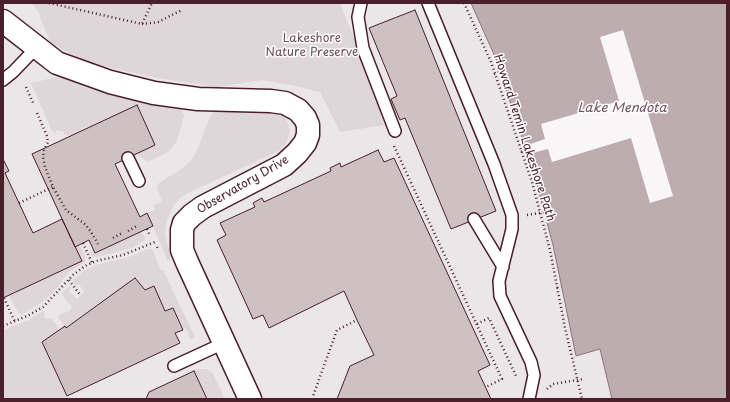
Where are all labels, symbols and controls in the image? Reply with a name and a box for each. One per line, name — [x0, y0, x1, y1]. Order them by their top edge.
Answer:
park label: Lakeshore Nature Preserve — [266, 32, 358, 60]
street label: Howard Temin Lakeshore Path — [490, 53, 558, 223]
water label: Lake Mendota — [577, 100, 667, 116]
street label: Observatory Drive — [194, 153, 292, 217]

